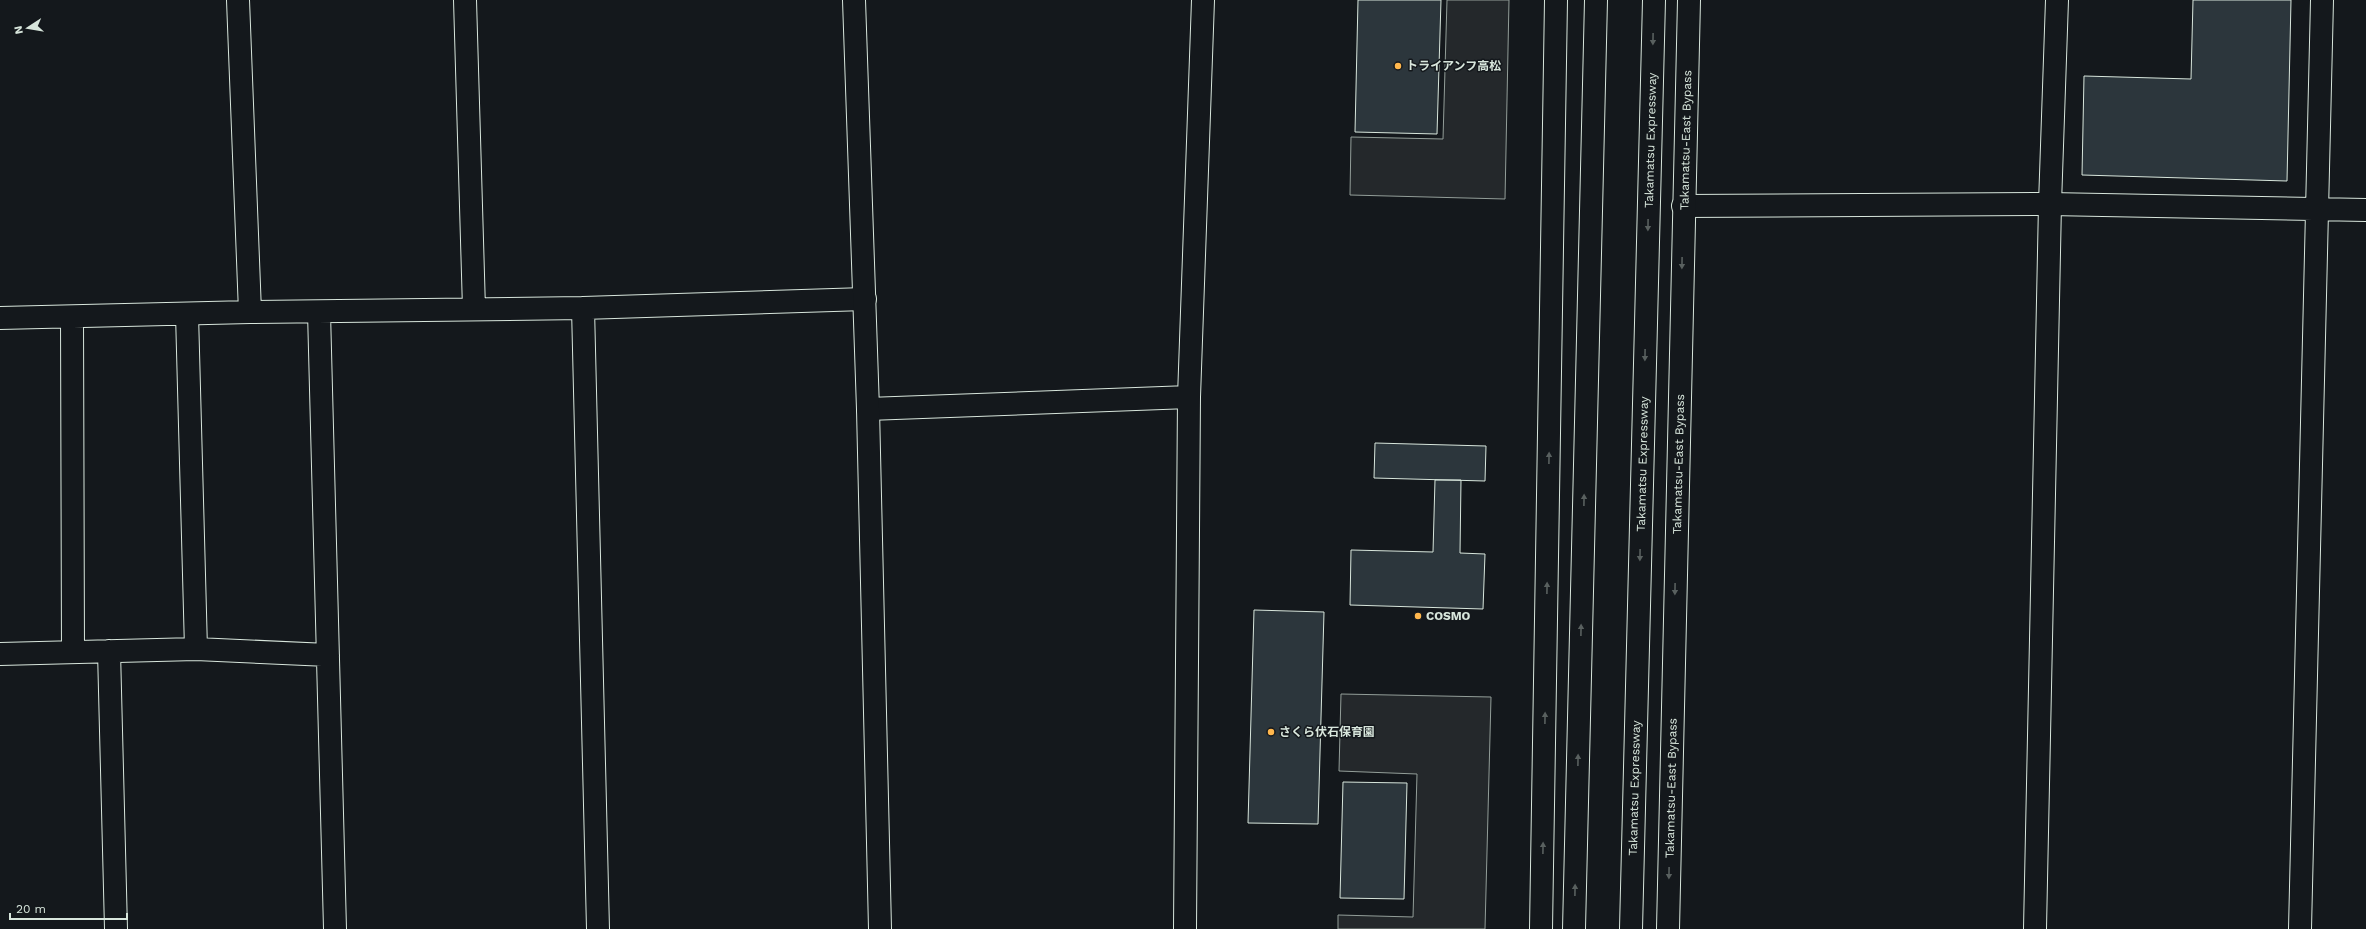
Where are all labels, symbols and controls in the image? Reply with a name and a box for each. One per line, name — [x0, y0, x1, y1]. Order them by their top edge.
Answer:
north arrow — [8, 8, 48, 48]
text: N — [12, 25, 26, 35]
one-way arrow — [1650, 33, 1656, 46]
place label: トライアンフ高松 — [1406, 59, 1501, 73]
marker: トライアンフ高松 — [1393, 61, 1403, 71]
street label: Takamatsu-East Bypass — [1677, 70, 1694, 210]
street label: Takamatsu Expressway — [1642, 72, 1659, 208]
one-way arrow — [1645, 219, 1651, 232]
one-way arrow — [1679, 257, 1685, 270]
one-way arrow — [1642, 349, 1648, 362]
street label: Takamatsu-East Bypass — [1670, 394, 1687, 534]
street label: Takamatsu Expressway — [1634, 396, 1651, 532]
one-way arrow — [1546, 451, 1552, 464]
one-way arrow — [1581, 493, 1587, 506]
one-way arrow — [1637, 549, 1644, 561]
one-way arrow — [1544, 581, 1550, 594]
one-way arrow — [1672, 583, 1678, 596]
place label: COSMO — [1426, 609, 1471, 623]
marker: COSMO — [1413, 611, 1423, 621]
one-way arrow — [1578, 623, 1584, 636]
one-way arrow — [1542, 711, 1548, 724]
street label: Takamatsu-East Bypass — [1663, 718, 1680, 858]
street label: Takamatsu Expressway — [1626, 719, 1643, 856]
place label: さくら伏石保育園 — [1279, 725, 1375, 739]
marker: さくら伏石保育園 — [1266, 727, 1276, 737]
one-way arrow — [1575, 753, 1581, 766]
one-way arrow — [1539, 842, 1546, 854]
one-way arrow — [1666, 867, 1673, 879]
one-way arrow — [1572, 883, 1578, 896]
scale bar — [10, 895, 127, 921]
text: 20 m — [16, 902, 46, 916]

